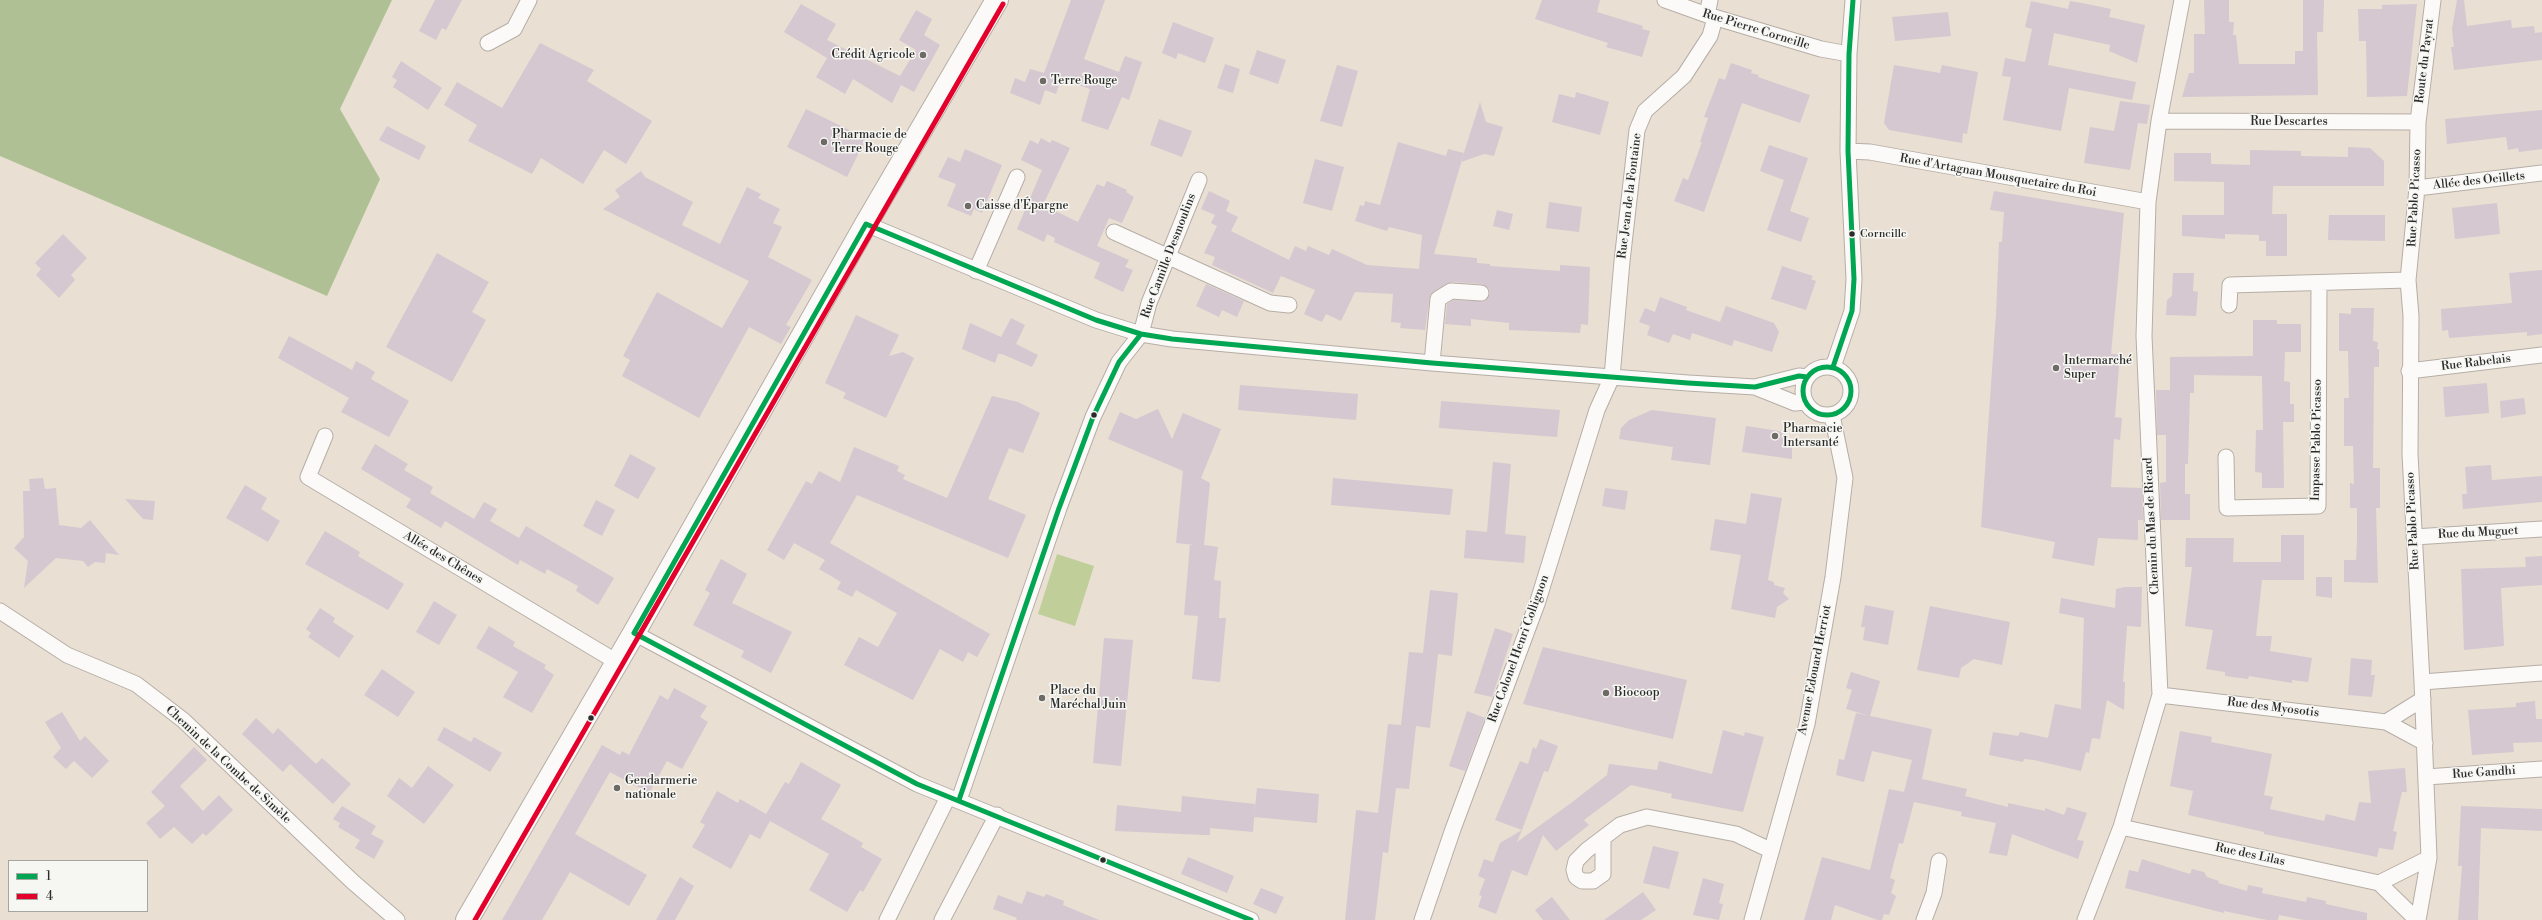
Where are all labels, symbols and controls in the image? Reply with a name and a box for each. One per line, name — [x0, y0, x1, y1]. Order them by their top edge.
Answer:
street label: Rue Pierre Corneille — [1701, 7, 1811, 53]
street label: Route du Payrat — [2413, 18, 2437, 104]
place label: Crédit Agricole — [831, 48, 915, 62]
marker: Crédit Agricole — [918, 50, 928, 60]
place label: Terre Rouge — [1051, 74, 1117, 88]
marker: Terre Rouge — [1038, 76, 1048, 86]
street label: Rue Descartes — [2250, 115, 2328, 129]
place label: Pharmacie de Terre Rouge — [832, 128, 907, 156]
street label: Rue Jean de la Fontaine — [1615, 132, 1645, 260]
marker: Pharmacie de Terre Rouge — [819, 137, 829, 147]
street label: Rue Pablo Picasso — [2405, 148, 2425, 248]
street label: Rue d'Artagnan Mousquetaire du Roi — [1899, 152, 2097, 200]
street label: Allée des Oeillets — [2432, 169, 2526, 193]
street label: Rue Camille Desmoulins — [1138, 191, 1200, 321]
place label: Caisse d'Épargne — [976, 199, 1069, 213]
marker: Caisse d'Épargne — [963, 201, 973, 211]
place label: Corneille — [1860, 227, 1906, 241]
marker: Corneille — [1847, 229, 1857, 239]
street label: Rue Rabelais — [2440, 352, 2512, 374]
place label: Intermarché Super — [2064, 354, 2132, 382]
marker: Intermarché Super — [2051, 363, 2061, 373]
street label: Impasse Pablo Picasso — [2309, 379, 2325, 501]
unlabelled marker — [1089, 410, 1099, 420]
place label: Pharmacie Intersanté — [1783, 422, 1843, 450]
marker: Pharmacie Intersanté — [1770, 431, 1780, 441]
street label: Chemin du Mas de Ricard — [2141, 457, 2163, 595]
street label: Rue Pablo Picasso — [2403, 471, 2423, 571]
street label: Rue du Muguet — [2437, 524, 2519, 542]
street label: Allée des Chênes — [401, 529, 485, 587]
street label: Rue Colonel Henri Collignon — [1486, 573, 1552, 725]
street label: Avenue Edouard Herriot — [1795, 604, 1835, 736]
place label: Place du Maréchal Juin — [1050, 684, 1126, 712]
place label: Biocoop — [1614, 686, 1660, 700]
marker: Biocoop — [1601, 688, 1611, 698]
marker: Place du Maréchal Juin — [1037, 693, 1047, 703]
street label: Rue des Myosotis — [2226, 695, 2320, 721]
street label: Chemin de la Combe de Simèle — [162, 703, 294, 827]
unlabelled marker — [586, 713, 596, 723]
street label: Rue Gandhi — [2452, 764, 2516, 782]
place label: Gendarmerie nationale — [625, 774, 697, 802]
marker: Gendarmerie nationale — [612, 783, 622, 793]
street label: Rue des Lilas — [2214, 841, 2286, 869]
unlabelled marker — [1098, 855, 1108, 865]
legend — [8, 860, 148, 912]
text: 1 — [46, 869, 51, 884]
text: 4 — [46, 889, 53, 904]

